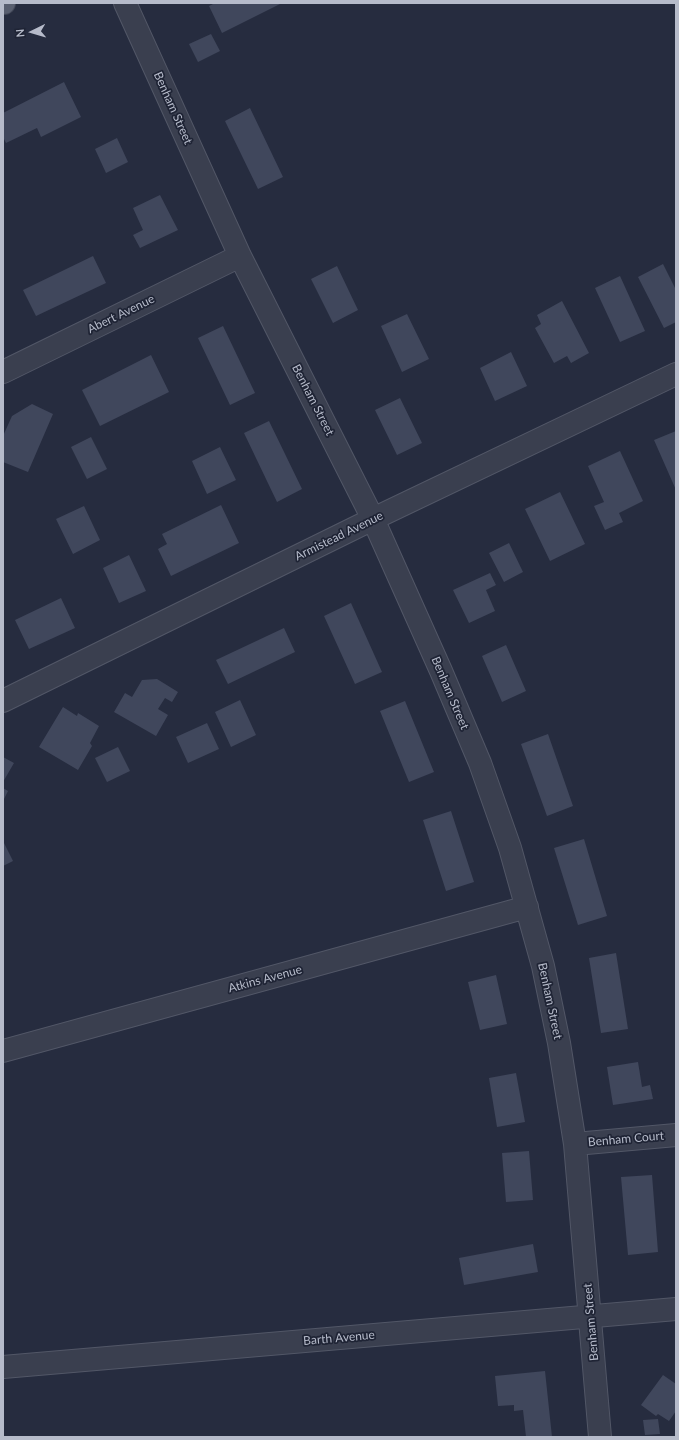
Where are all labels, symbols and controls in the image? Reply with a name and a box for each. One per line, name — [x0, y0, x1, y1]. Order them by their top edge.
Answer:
north arrow — [12, 12, 52, 52]
text: N — [13, 28, 26, 38]
street label: Benham Street — [151, 69, 195, 147]
street label: Abert Avenue — [85, 292, 157, 336]
street label: Benham Street — [289, 362, 337, 438]
street label: Armistead Avenue — [292, 508, 386, 564]
street label: Benham Street — [428, 654, 472, 732]
street label: Benham Street — [535, 961, 565, 1041]
street label: Atkins Avenue — [227, 962, 303, 996]
street label: Benham Court — [587, 1128, 665, 1150]
street label: Benham Street — [580, 1283, 602, 1361]
street label: Barth Avenue — [303, 1328, 375, 1348]

